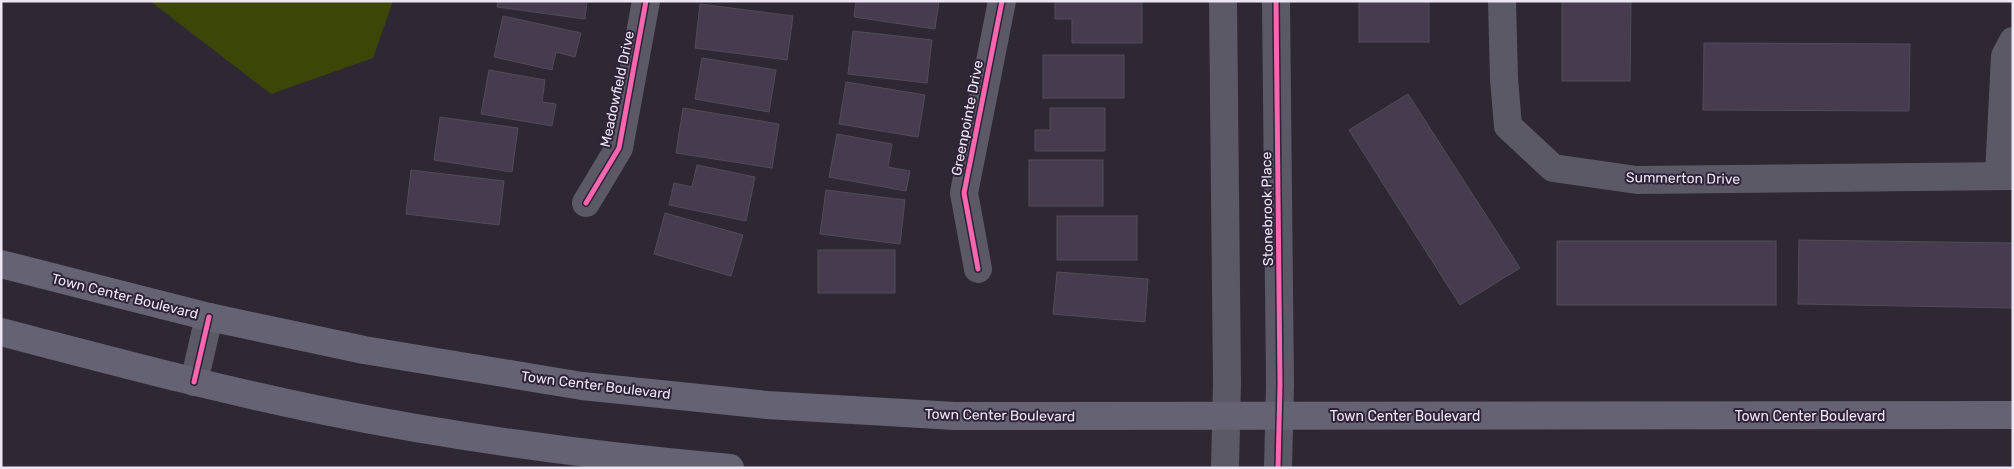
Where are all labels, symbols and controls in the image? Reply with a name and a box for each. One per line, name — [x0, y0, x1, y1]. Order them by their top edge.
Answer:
street label: Meadowfield Drive — [597, 29, 638, 149]
street label: Greenpointe Drive — [948, 59, 987, 177]
street label: Stonebrook Place — [1258, 152, 1277, 266]
street label: Summerton Drive — [1626, 169, 1740, 188]
street label: Town Center Boulevard — [50, 270, 200, 323]
street label: Town Center Boulevard — [520, 368, 672, 403]
street label: Town Center Boulevard — [925, 406, 1075, 425]
street label: Town Center Boulevard — [1330, 408, 1480, 425]
street label: Town Center Boulevard — [1735, 408, 1885, 425]

